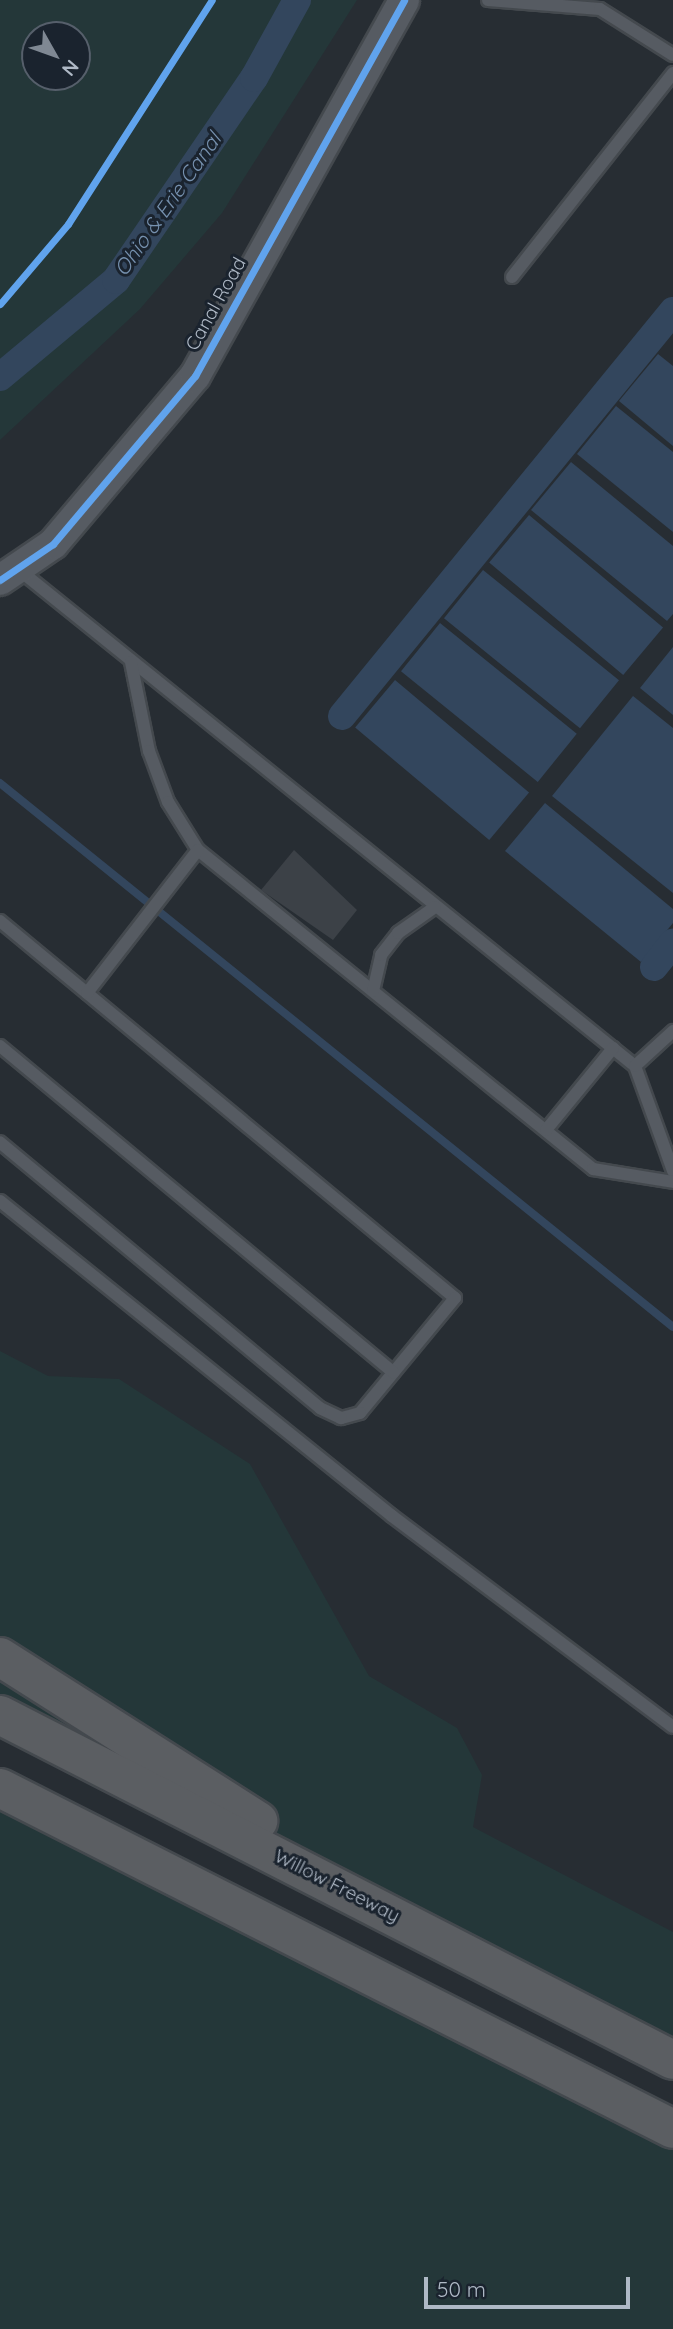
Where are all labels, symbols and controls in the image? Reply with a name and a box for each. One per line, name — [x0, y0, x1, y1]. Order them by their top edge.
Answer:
north arrow — [21, 21, 91, 91]
text: N — [57, 55, 84, 81]
water label: Ohio & Erie Canal — [108, 127, 226, 281]
street label: Canal Road — [181, 253, 251, 355]
street label: Willow Freeway — [271, 1845, 403, 1927]
scale bar — [428, 2262, 634, 2306]
text: 50 m — [437, 2276, 486, 2302]

